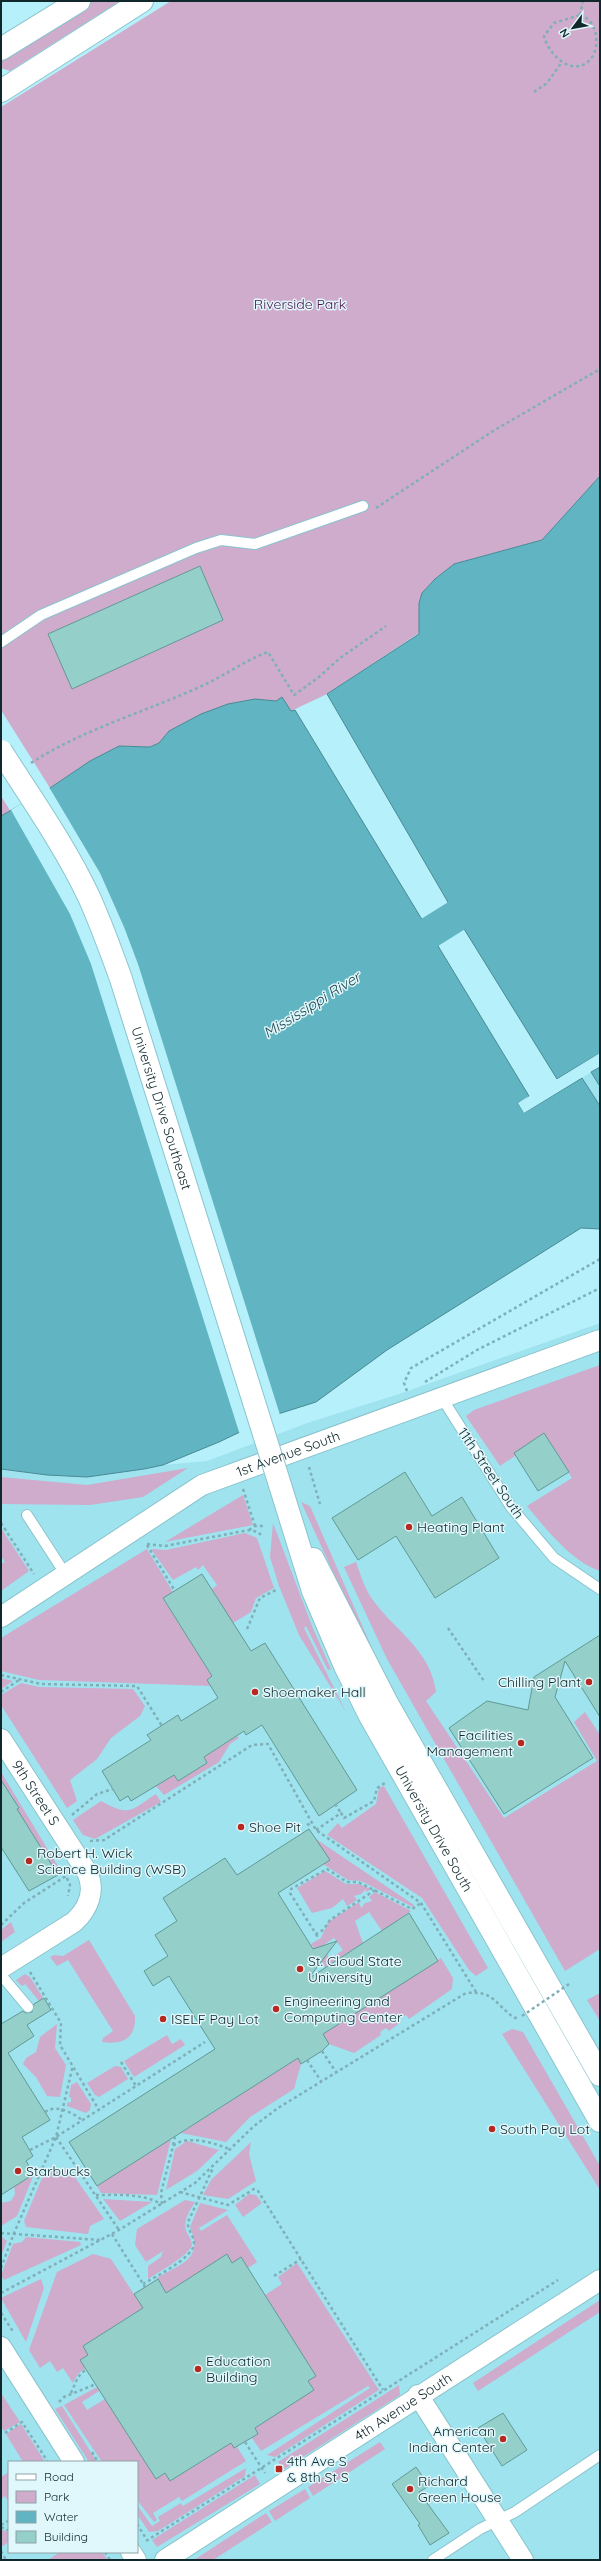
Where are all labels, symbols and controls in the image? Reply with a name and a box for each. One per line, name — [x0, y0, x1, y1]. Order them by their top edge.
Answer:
north arrow — [553, 8, 593, 48]
text: N — [556, 26, 573, 40]
park label: Riverside Park — [254, 295, 346, 313]
water label: Mississippi River — [260, 966, 366, 1042]
street label: University Drive Southeast — [127, 1024, 196, 1192]
street label: 11th Street South — [454, 1424, 528, 1522]
street label: 1st Avenue South — [234, 1427, 342, 1481]
place label: Heating Plant — [417, 1518, 505, 1536]
marker: Heating Plant — [404, 1522, 414, 1532]
place label: Chilling Plant — [498, 1673, 581, 1691]
marker: Chilling Plant — [584, 1677, 594, 1687]
place label: Shoemaker Hall — [263, 1683, 366, 1701]
marker: Shoemaker Hall — [250, 1687, 260, 1697]
place label: Facilities Management — [426, 1726, 513, 1760]
marker: Facilities Management — [516, 1738, 526, 1748]
street label: 9th Street S — [8, 1757, 64, 1829]
street label: University Drive South — [391, 1762, 477, 1895]
place label: Shoe Pit — [249, 1818, 301, 1836]
marker: Shoe Pit — [236, 1822, 246, 1832]
place label: Robert H. Wick Science Building (WSB) — [37, 1844, 186, 1878]
marker: Robert H. Wick Science Building (WSB) — [24, 1856, 34, 1866]
place label: St. Cloud State University — [308, 1952, 402, 1986]
marker: St. Cloud State University — [295, 1964, 305, 1974]
place label: Engineering and Computing Center — [284, 1992, 403, 2026]
marker: Engineering and Computing Center — [271, 2004, 281, 2014]
place label: ISELF Pay Lot — [171, 2010, 259, 2028]
marker: ISELF Pay Lot — [158, 2014, 168, 2024]
place label: South Pay Lot — [500, 2120, 590, 2138]
marker: South Pay Lot — [487, 2124, 497, 2134]
place label: Starbucks — [26, 2162, 90, 2180]
marker: Starbucks — [13, 2166, 23, 2176]
place label: Education Building — [206, 2352, 271, 2386]
marker: Education Building — [193, 2364, 203, 2374]
street label: 4th Avenue South — [351, 2369, 455, 2445]
place label: American Indian Center — [408, 2422, 496, 2456]
marker: American Indian Center — [498, 2434, 508, 2444]
place label: 4th Ave S & 8th St S — [287, 2452, 349, 2486]
legend — [8, 2461, 138, 2553]
marker: 4th Ave S & 8th St S — [274, 2464, 284, 2474]
text: Road — [44, 2469, 74, 2484]
place label: Richard Green House — [418, 2472, 502, 2506]
marker: Richard Green House — [405, 2484, 415, 2494]
text: Park — [44, 2489, 69, 2504]
text: Water — [44, 2509, 79, 2524]
text: Building — [44, 2529, 88, 2544]

